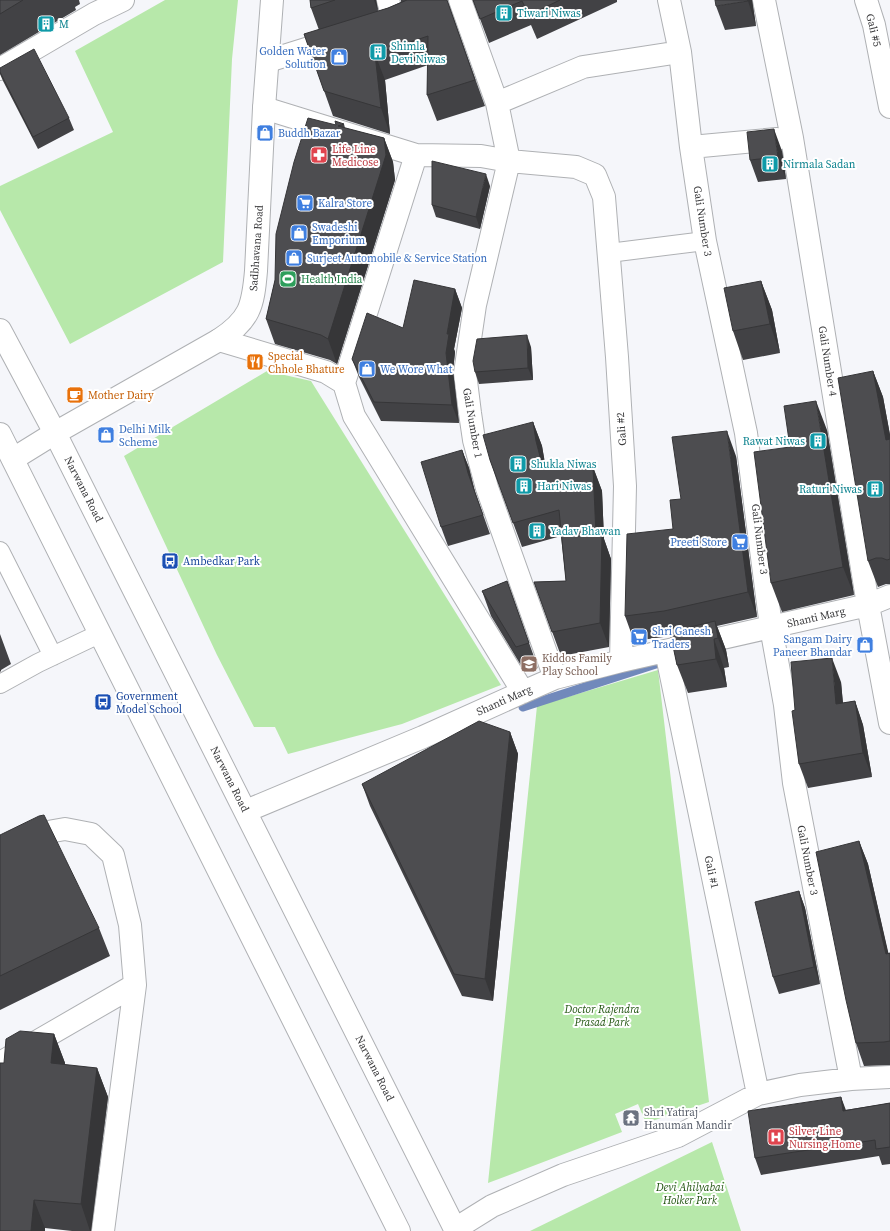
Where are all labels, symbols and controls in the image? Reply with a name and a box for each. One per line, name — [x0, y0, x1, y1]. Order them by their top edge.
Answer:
building icon: Tiwari Niwas — [494, 3, 514, 23]
place label: Tiwari Niwas — [517, 6, 581, 21]
street label: Gali #5 — [862, 12, 885, 49]
building icon: M — [36, 14, 56, 34]
place label: M — [59, 17, 69, 32]
place label: Shimla Devi Niwas — [391, 39, 446, 67]
building icon: Shimla Devi Niwas — [368, 42, 388, 62]
place label: Golden Water Solution — [259, 44, 326, 72]
shop icon: Golden Water Solution — [329, 47, 349, 67]
shop icon: Buddh Bazar — [255, 123, 275, 143]
place label: Buddh Bazar — [278, 126, 341, 141]
place label: Life Line Medicose — [332, 142, 379, 170]
pharmacy icon: Life Line Medicose — [309, 145, 329, 165]
building icon: Nirmala Sadan — [760, 154, 780, 174]
place label: Nirmala Sadan — [783, 157, 856, 172]
street label: Gali Number 3 — [690, 185, 716, 258]
supermarket icon: Kalra Store — [295, 193, 315, 213]
place label: Kalra Store — [318, 196, 372, 211]
street label: Sadbhavana Road — [246, 204, 267, 292]
place label: Swadeshi Emporium — [312, 220, 365, 248]
shop icon: Swadeshi Emporium — [289, 223, 309, 243]
shop icon: Surjeet Automobile & Service Station — [284, 248, 304, 268]
place label: Surjeet Automobile & Service Station — [307, 251, 487, 266]
sports icon: Health India — [278, 269, 298, 289]
place label: Health India — [301, 272, 363, 287]
street label: Gali Number 4 — [815, 325, 841, 398]
place label: Special Chhole Bhature — [268, 349, 345, 377]
restaurant icon: Special Chhole Bhature — [245, 352, 265, 372]
shop icon: We Wore What — [357, 359, 377, 379]
place label: We Wore What — [380, 362, 453, 377]
cafe icon: Mother Dairy — [65, 385, 85, 405]
street label: Gali Number 1 — [459, 387, 486, 459]
place label: Mother Dairy — [88, 388, 154, 403]
street label: Gali #2 — [613, 411, 630, 446]
place label: Delhi Milk Scheme — [119, 422, 172, 450]
shop icon: Delhi Milk Scheme — [96, 425, 116, 445]
building icon: Rawat Niwas — [808, 431, 828, 451]
place label: Rawat Niwas — [743, 434, 805, 449]
street label: Narwana Road — [61, 454, 107, 525]
building icon: Shukla Niwas — [508, 454, 528, 474]
place label: Shukla Niwas — [531, 457, 597, 472]
building icon: Hari Niwas — [514, 476, 534, 496]
place label: Hari Niwas — [537, 479, 592, 494]
building icon: Raturi Niwas — [865, 479, 885, 499]
place label: Raturi Niwas — [799, 482, 862, 497]
street label: Gali Number 3 — [748, 503, 771, 576]
building icon: Yadav Bhawan — [527, 521, 547, 541]
place label: Yadav Bhawan — [550, 524, 621, 539]
supermarket icon: Preeti Store — [730, 532, 750, 552]
place label: Preeti Store — [670, 535, 727, 550]
bus stop icon: Ambedkar Park — [160, 551, 180, 571]
place label: Ambedkar Park — [183, 554, 261, 569]
street label: Shanti Marg — [786, 603, 847, 631]
place label: Shri Ganesh Traders — [652, 624, 712, 652]
supermarket icon: Shri Ganesh Traders — [629, 627, 649, 647]
place label: Sangam Dairy Paneer Bhandar — [773, 632, 852, 660]
shop icon: Sangam Dairy Paneer Bhandar — [855, 635, 875, 655]
place label: Kiddos Family Play School — [542, 651, 612, 679]
school or university icon: Kiddos Family Play School — [519, 654, 539, 674]
street label: Shanti Marg — [474, 681, 535, 719]
place label: Government Model School — [116, 689, 182, 717]
bus stop icon: Government Model School — [93, 692, 113, 712]
street label: Narwana Road — [207, 744, 253, 815]
street label: Gali Number 3 — [793, 824, 822, 897]
street label: Gali #1 — [701, 854, 722, 890]
park label: Doctor Rajendra Prasad Park — [563, 1002, 640, 1030]
street label: Narwana Road — [352, 1033, 398, 1104]
place label: Shri Yatiraj Hanuman Mandir — [644, 1105, 732, 1133]
temple icon: Shri Yatiraj Hanuman Mandir — [621, 1108, 641, 1128]
place label: Silver Line Nursing Home — [789, 1124, 861, 1152]
hospital icon: Silver Line Nursing Home — [766, 1127, 786, 1147]
park label: Devi Ahilyabai Holker Park — [655, 1180, 725, 1208]

